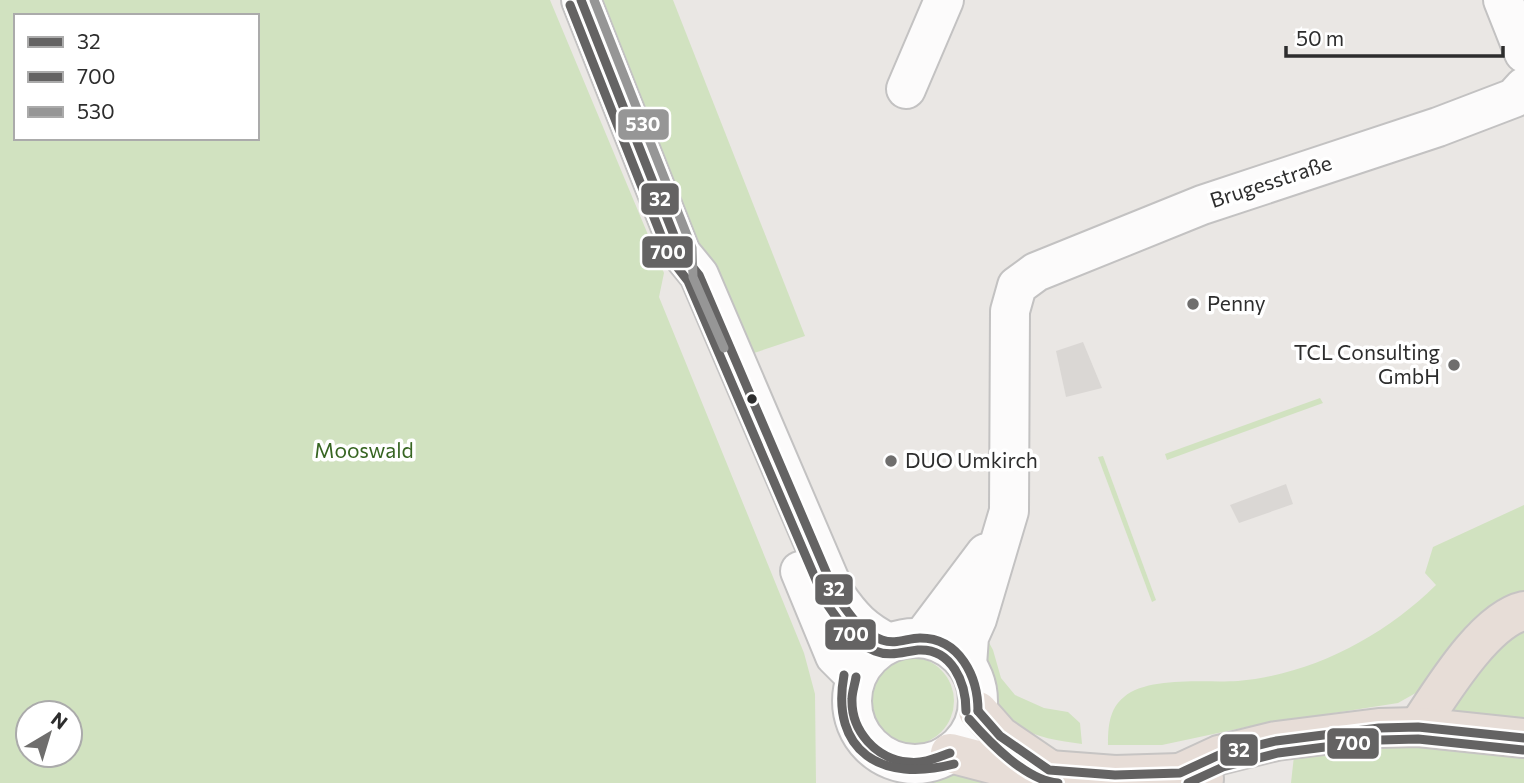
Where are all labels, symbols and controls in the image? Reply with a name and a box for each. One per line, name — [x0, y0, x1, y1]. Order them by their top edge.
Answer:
legend — [14, 14, 259, 140]
scale bar — [1286, 14, 1503, 58]
text: 50 m — [1296, 25, 1344, 50]
text: 32 — [77, 28, 101, 53]
text: 700 — [77, 63, 115, 88]
text: 530 — [77, 98, 115, 123]
line badge: 530 — [617, 108, 670, 141]
text: 530 — [626, 112, 660, 135]
street label: Brugesstraße — [1207, 149, 1335, 212]
line badge: 32 — [640, 182, 680, 216]
text: 32 — [649, 187, 671, 210]
line badge: 700 — [641, 235, 694, 269]
text: 700 — [650, 240, 686, 263]
place label: Penny — [1207, 290, 1266, 315]
marker: Penny — [1185, 296, 1201, 312]
place label: TCL Consulting GmbH — [1294, 339, 1440, 388]
marker: TCL Consulting GmbH — [1446, 357, 1462, 373]
unlabelled marker — [745, 392, 759, 406]
park label: Mooswald — [314, 437, 414, 462]
place label: DUO Umkirch — [905, 447, 1038, 472]
marker: DUO Umkirch — [883, 453, 899, 469]
line badge: 32 — [814, 573, 854, 606]
text: 32 — [823, 577, 845, 600]
line badge: 700 — [824, 618, 877, 651]
text: 700 — [833, 622, 869, 645]
north arrow — [14, 699, 84, 769]
text: N — [47, 707, 72, 734]
line badge: 700 — [1326, 727, 1380, 760]
text: 700 — [1335, 731, 1371, 754]
line badge: 32 — [1219, 733, 1259, 767]
text: 32 — [1228, 738, 1250, 761]

